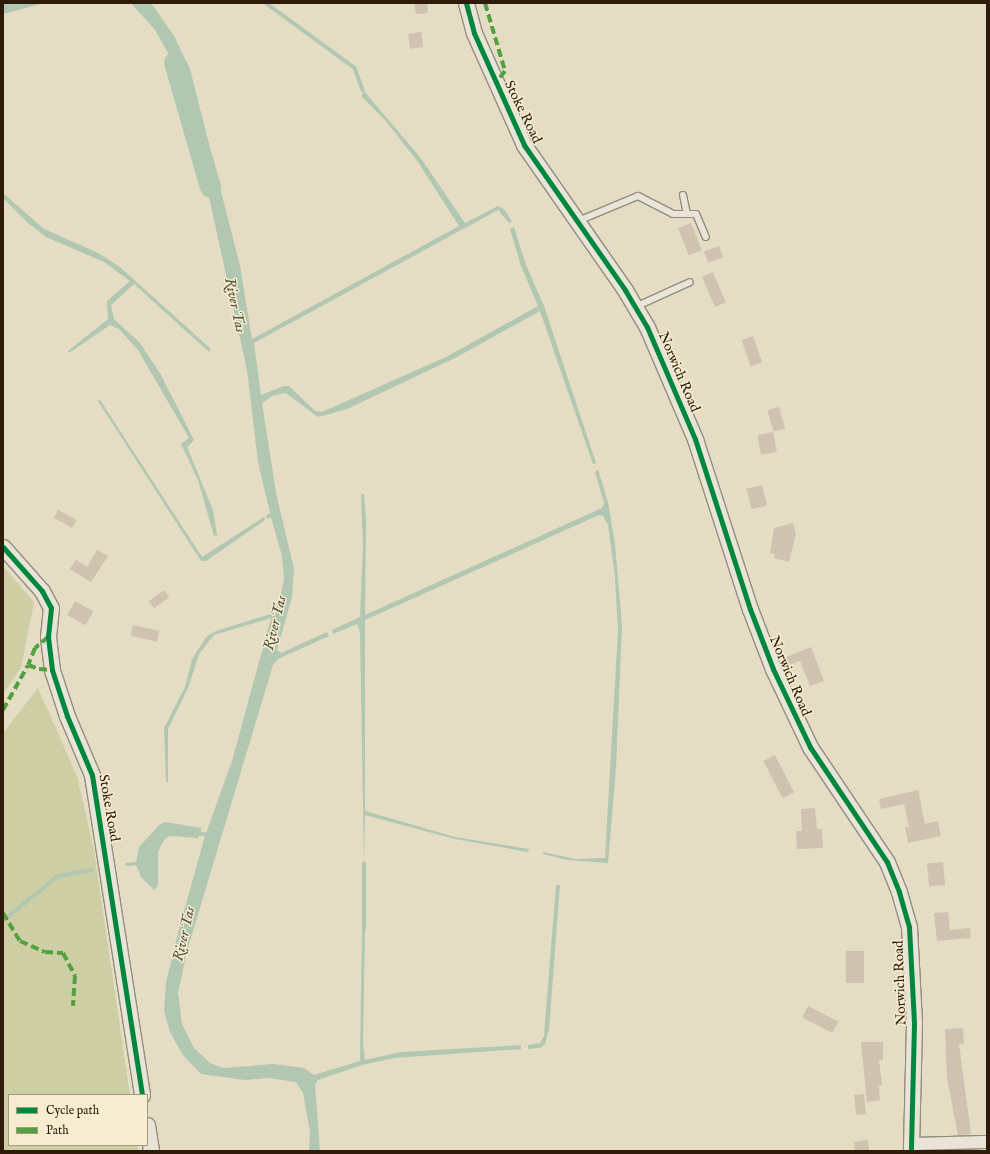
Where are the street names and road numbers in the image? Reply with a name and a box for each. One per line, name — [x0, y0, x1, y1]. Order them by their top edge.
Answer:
street label: Stoke Road — [501, 78, 545, 146]
street label: Norwich Road — [655, 329, 703, 415]
street label: Norwich Road — [766, 633, 814, 719]
street label: Stoke Road — [95, 773, 123, 843]
street label: Norwich Road — [890, 940, 910, 1026]

